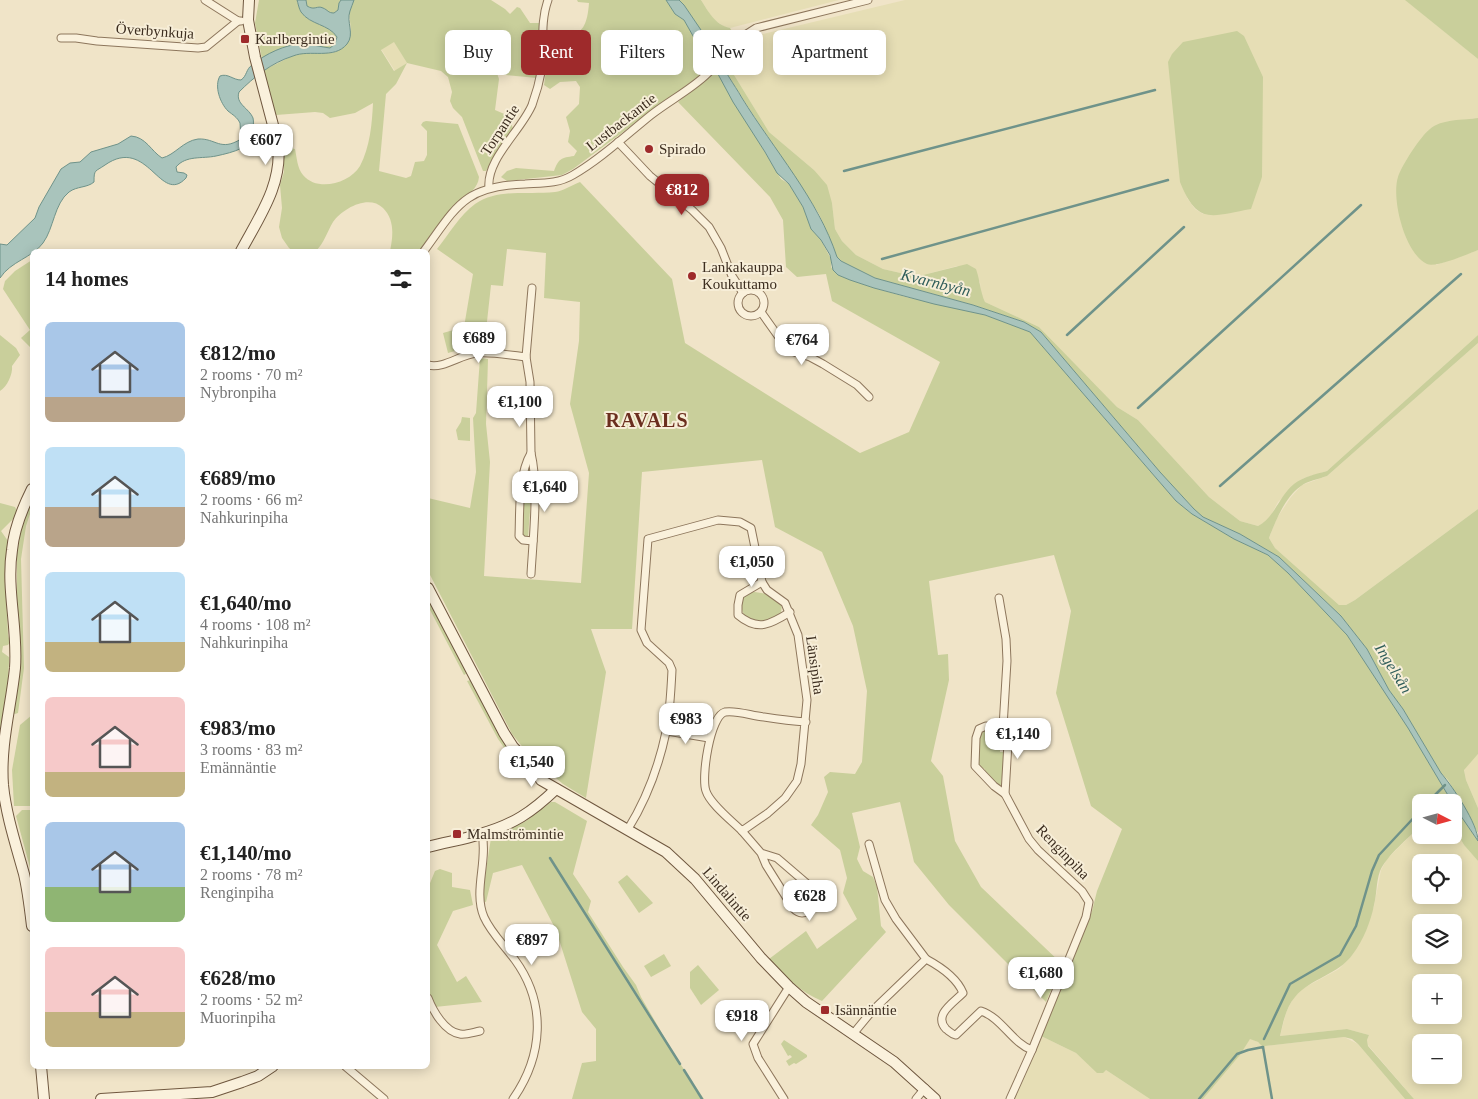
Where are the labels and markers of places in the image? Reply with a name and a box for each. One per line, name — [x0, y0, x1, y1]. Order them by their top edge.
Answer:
place label: Karlbergintie — [255, 31, 335, 47]
marker: Karlbergintie — [239, 33, 251, 45]
pin: €607 — [236, 124, 296, 166]
place label: Spirado — [659, 141, 706, 157]
marker: Spirado — [643, 143, 655, 155]
pin: €812 — [652, 174, 712, 216]
place label: Lankakauppa Koukuttamo — [702, 259, 783, 292]
marker: Lankakauppa Koukuttamo — [686, 270, 698, 282]
pin: €689 — [449, 322, 509, 364]
pin: €764 — [772, 324, 832, 366]
pin: €1,100 — [479, 386, 561, 428]
pin: €1,640 — [504, 470, 586, 513]
pin: €1,050 — [711, 546, 793, 588]
pin: €983 — [656, 702, 716, 745]
pin: €1,140 — [977, 718, 1059, 760]
pin: €1,540 — [491, 746, 573, 788]
place label: Malmströmintie — [467, 826, 564, 842]
marker: Malmströmintie — [451, 828, 463, 840]
pin: €628 — [780, 880, 840, 922]
pin: €897 — [502, 924, 562, 966]
pin: €1,680 — [1000, 956, 1082, 999]
pin: €918 — [712, 1000, 772, 1042]
place label: Isännäntie — [835, 1002, 897, 1018]
marker: Isännäntie — [819, 1004, 831, 1016]

